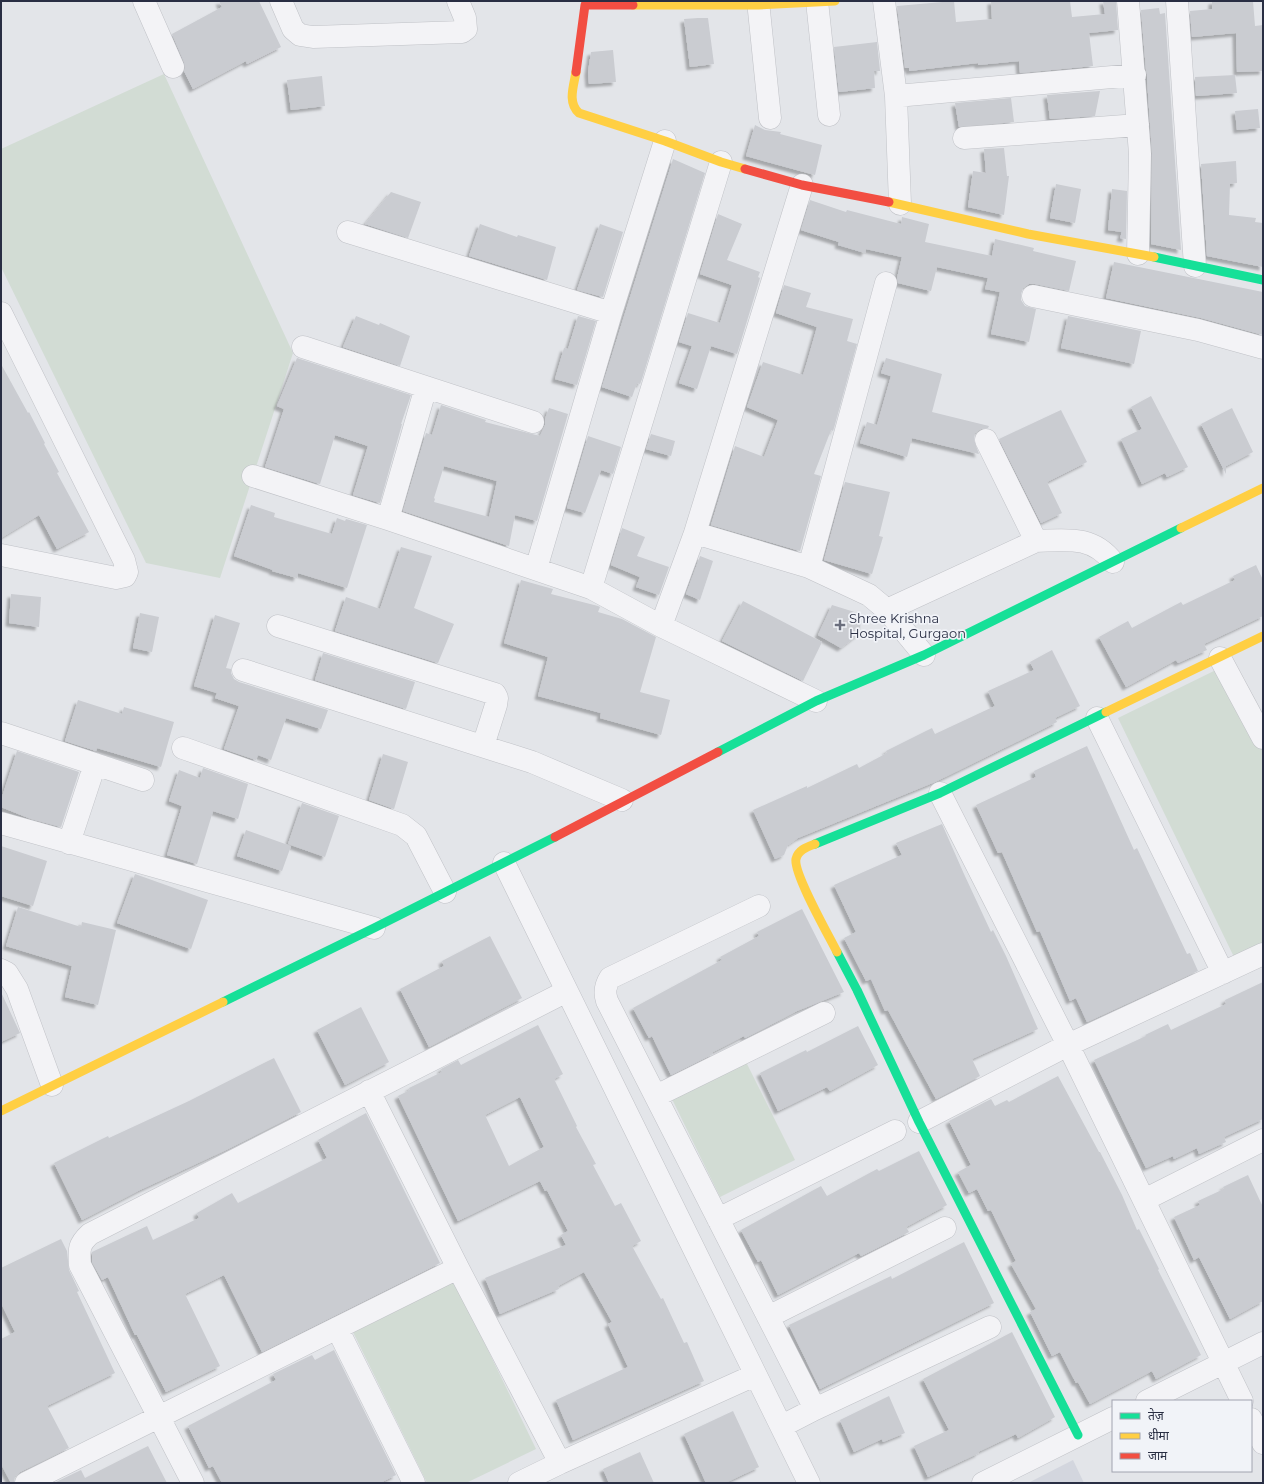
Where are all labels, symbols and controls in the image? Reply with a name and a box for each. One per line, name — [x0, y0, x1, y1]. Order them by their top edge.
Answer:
place label: Shree Krishna Hospital, Gurgaon — [849, 610, 966, 641]
marker: Shree Krishna Hospital, Gurgaon — [834, 619, 846, 631]
legend — [1112, 1400, 1252, 1472]
text: तेज़ — [1148, 1408, 1165, 1423]
text: धीमा — [1148, 1428, 1170, 1443]
text: जाम — [1148, 1448, 1168, 1463]

